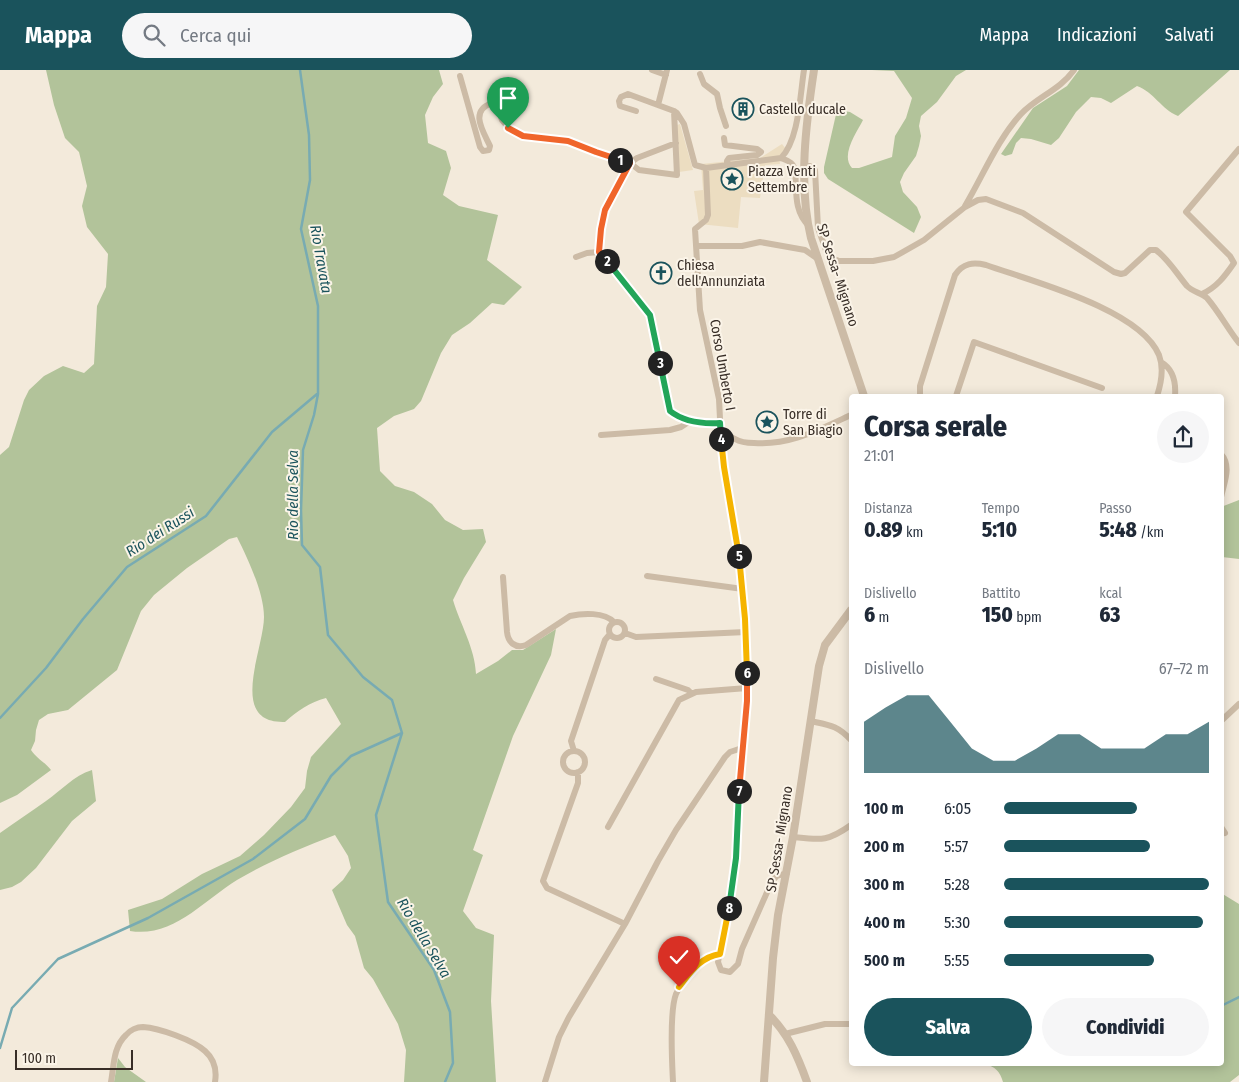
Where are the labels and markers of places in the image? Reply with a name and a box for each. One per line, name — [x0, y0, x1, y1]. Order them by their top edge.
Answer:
pin — [487, 77, 529, 128]
building icon: Castello ducale — [731, 97, 755, 121]
place label: Castello ducale — [759, 101, 846, 118]
pin: 1 — [608, 148, 632, 172]
place label: Piazza Venti Settembre — [748, 163, 816, 196]
place icon: Piazza Venti Settembre — [720, 167, 744, 191]
pin: 2 — [594, 248, 620, 274]
place label: Chiesa dell'Annunziata — [677, 257, 765, 290]
church icon: Chiesa dell'Annunziata — [649, 261, 673, 285]
pin: 3 — [648, 350, 672, 376]
place label: Torre di San Biagio — [783, 406, 843, 439]
place icon: Torre di San Biagio — [755, 410, 779, 434]
pin: 4 — [708, 426, 734, 452]
pin: 5 — [726, 544, 752, 568]
pin: 6 — [734, 660, 760, 686]
pin: 7 — [726, 778, 752, 804]
pin: 8 — [716, 896, 742, 920]
pin — [658, 936, 700, 987]

